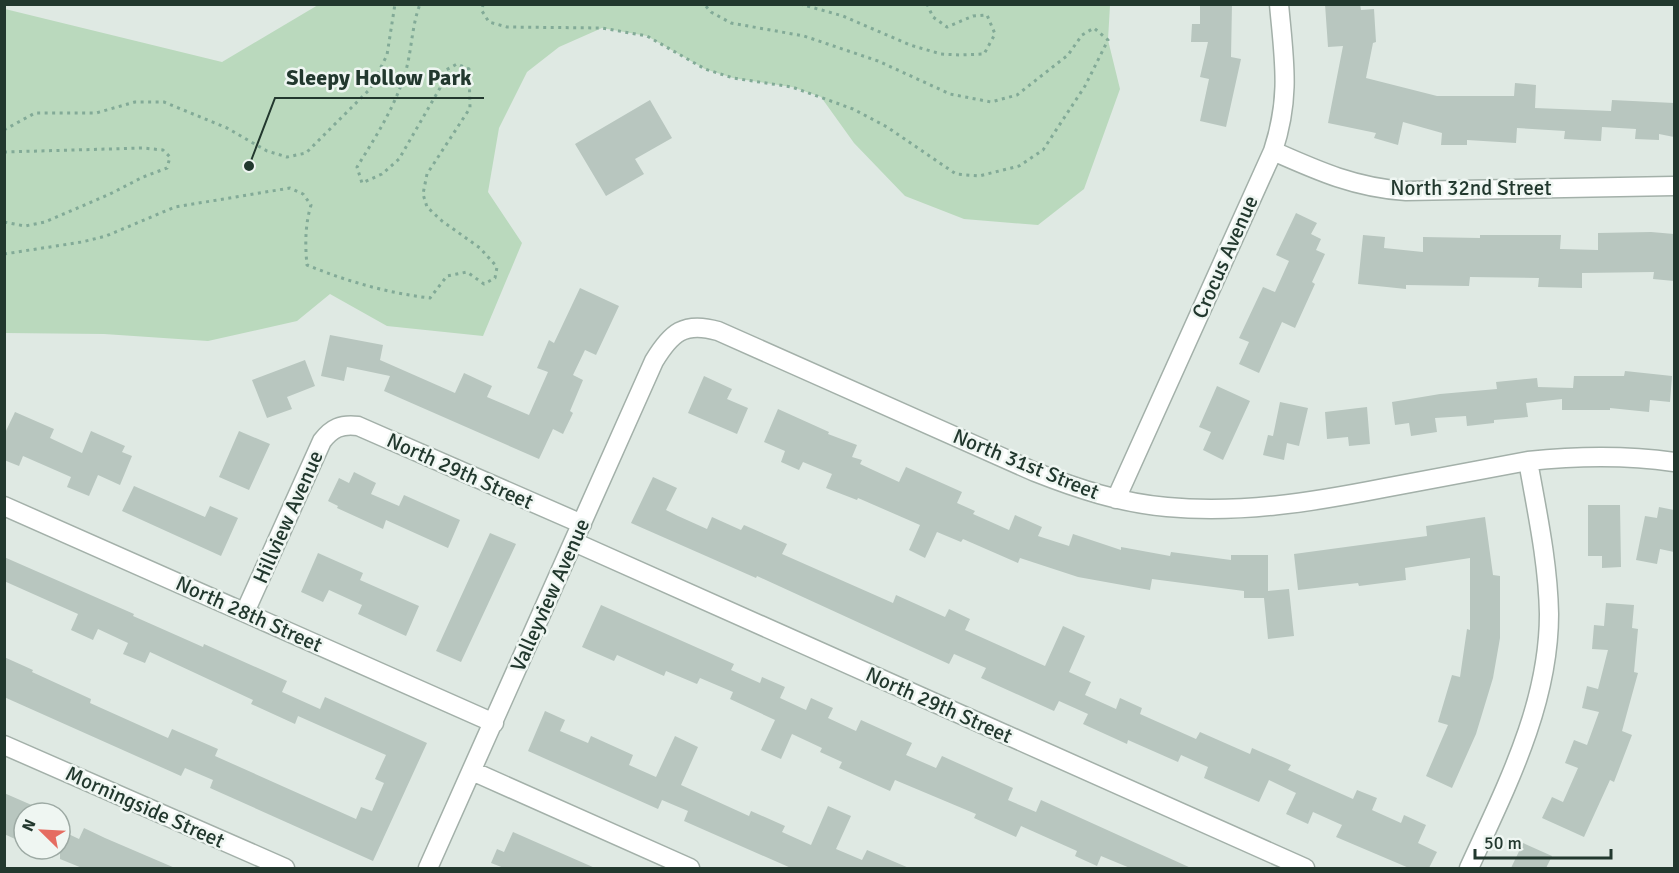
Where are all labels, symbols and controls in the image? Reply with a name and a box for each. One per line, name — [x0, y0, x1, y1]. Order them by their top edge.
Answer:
callout: Sleepy Hollow Park — [275, 58, 484, 98]
text: Sleepy Hollow Park — [286, 64, 472, 91]
street label: North 32nd Street — [1390, 175, 1552, 201]
street label: Crocus Avenue — [1186, 191, 1264, 323]
street label: North 31st Street — [949, 423, 1103, 505]
street label: North 29th Street — [383, 427, 537, 515]
street label: Hillview Avenue — [247, 447, 329, 587]
street label: Valleyview Avenue — [505, 515, 595, 675]
street label: North 28th Street — [172, 570, 326, 658]
street label: North 29th Street — [862, 661, 1016, 749]
street label: Morningside Street — [62, 760, 228, 854]
north arrow — [12, 801, 72, 861]
text: N — [18, 816, 41, 834]
scale bar — [1475, 822, 1612, 860]
text: 50 m — [1484, 832, 1522, 854]

